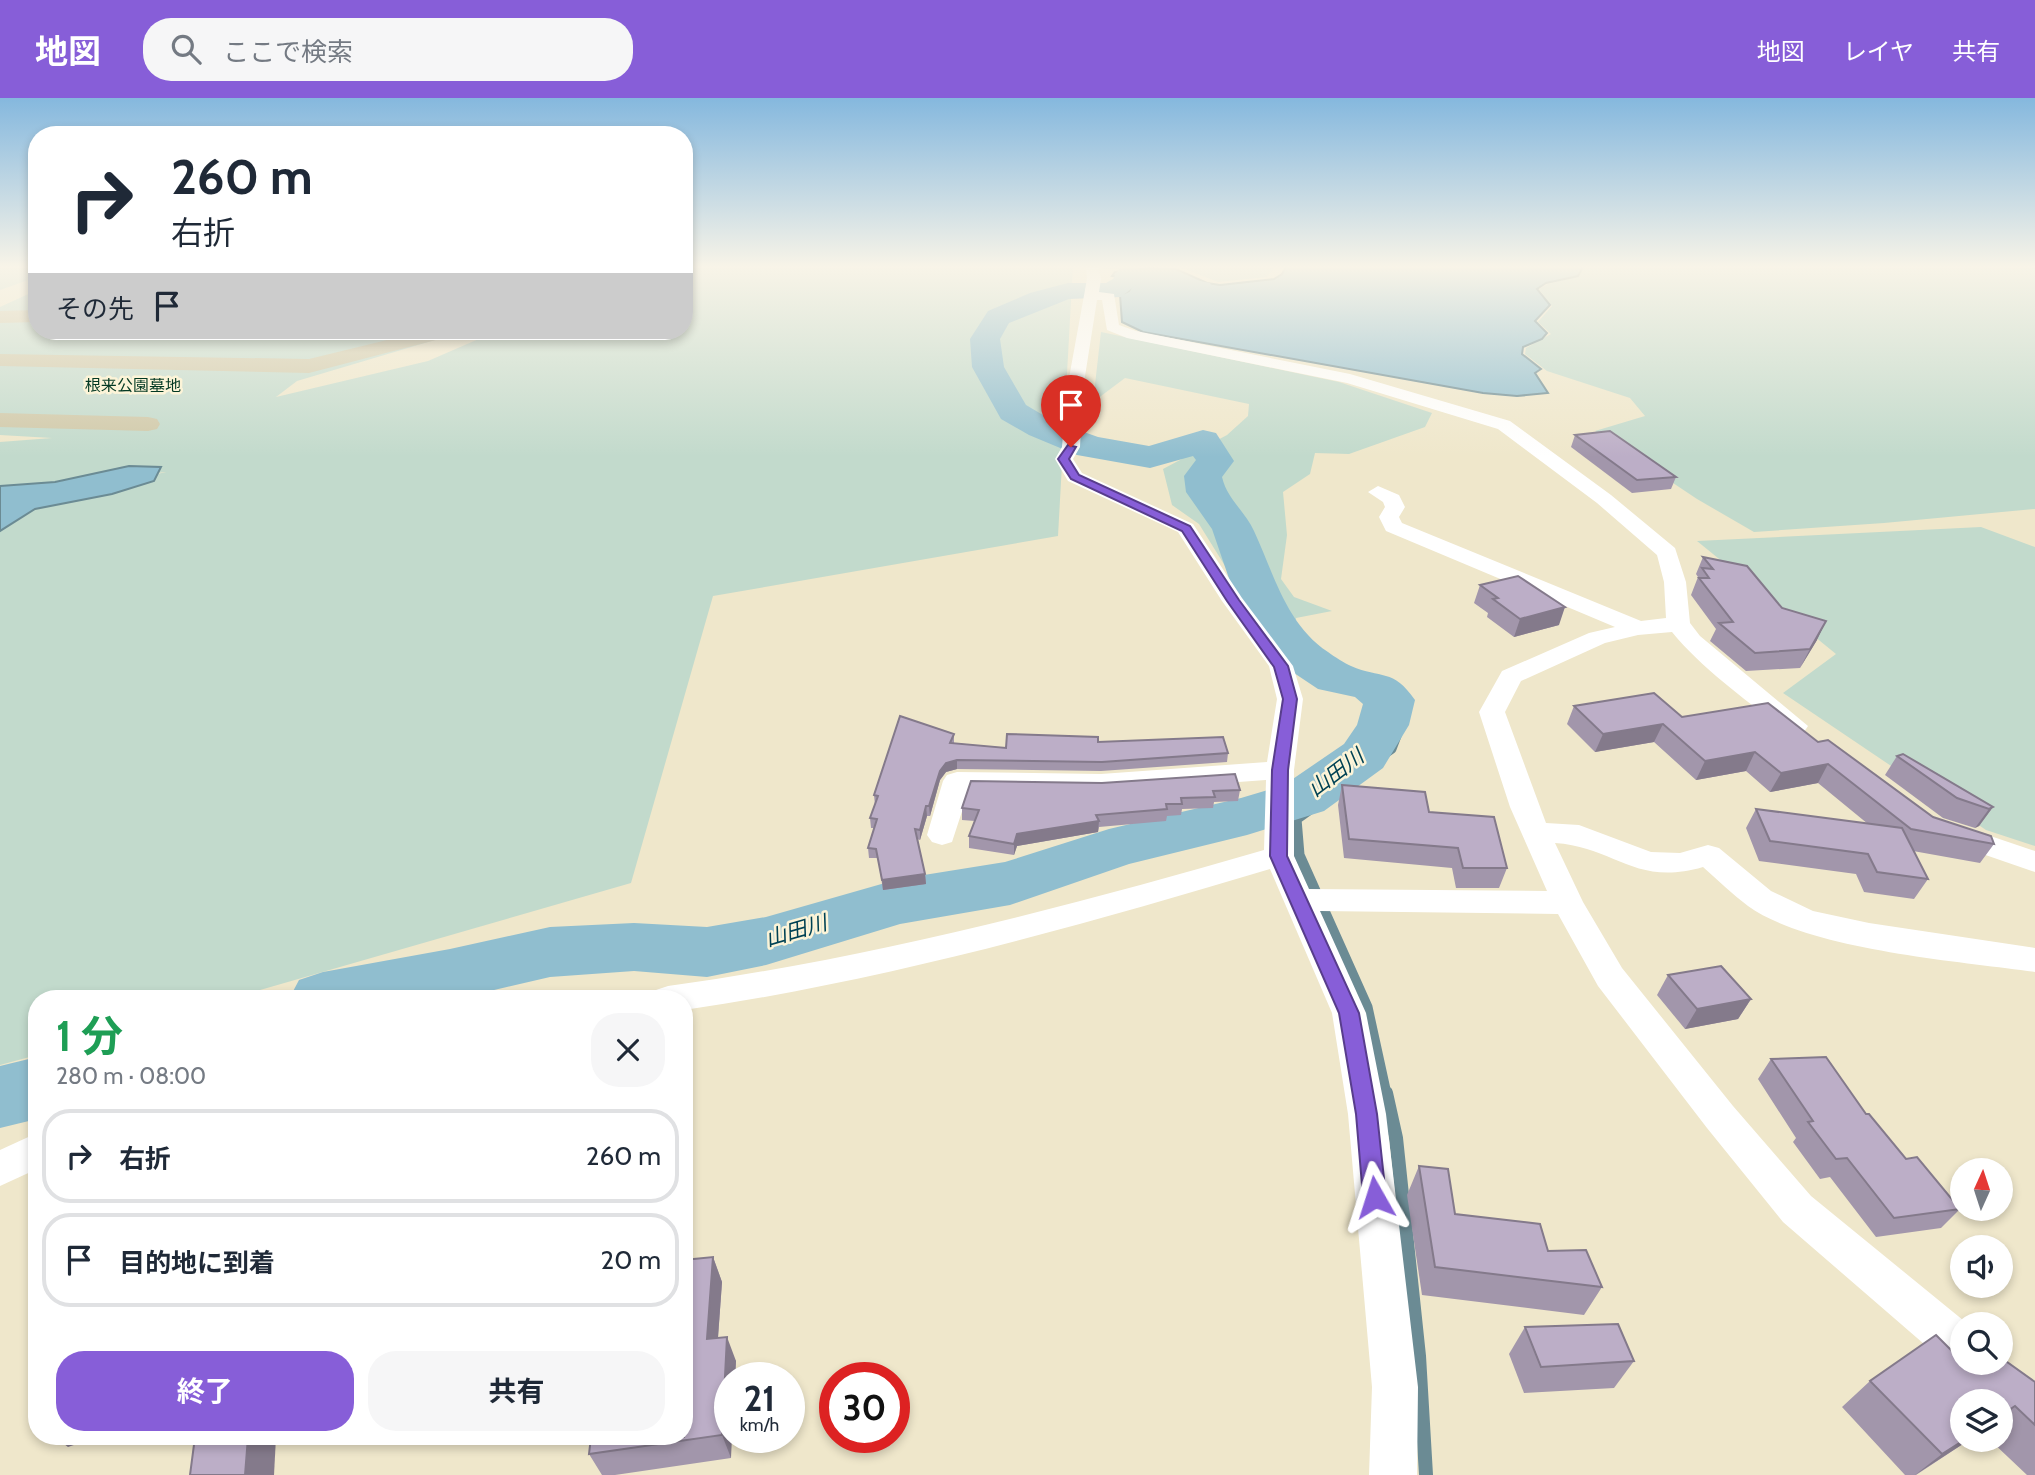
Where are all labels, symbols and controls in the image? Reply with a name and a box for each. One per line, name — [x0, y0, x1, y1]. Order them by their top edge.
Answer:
search box — [143, 18, 633, 81]
icon: search — [167, 30, 205, 68]
text: 地図 — [35, 31, 101, 71]
text: ここで検索 — [223, 36, 353, 68]
text: 地図 — [1757, 37, 1805, 66]
text: レイヤ — [1843, 37, 1914, 66]
text: 共有 — [1952, 37, 2000, 66]
text: 260 m — [171, 147, 313, 206]
icon: right — [56, 154, 147, 245]
text: 右折 — [171, 213, 235, 252]
icon: arrive — [148, 287, 186, 325]
text: その先 — [56, 293, 134, 325]
pin — [1041, 375, 1101, 447]
park label: 根来公園墓地 — [85, 376, 181, 395]
icon: arrive — [1052, 386, 1090, 424]
water label: 山田川 — [1303, 742, 1370, 802]
water label: 山田川 — [762, 909, 832, 951]
text: 1 分 — [56, 1010, 123, 1062]
button: close — [591, 1013, 665, 1087]
text: 280 m · 08:00 — [56, 1062, 206, 1090]
icon: right — [60, 1137, 98, 1175]
text: 260 m — [586, 1140, 661, 1172]
text: 右折 — [119, 1143, 171, 1175]
north arrow — [1950, 1158, 2012, 1222]
map controls — [1950, 1158, 2013, 1452]
position arrow — [1338, 1160, 1412, 1234]
button: sound — [1950, 1235, 2013, 1298]
icon: arrive — [60, 1241, 98, 1279]
text: 20 m — [601, 1244, 661, 1276]
text: 目的地に到着 — [119, 1247, 275, 1279]
button: search — [1950, 1312, 2013, 1375]
button: 終了 — [56, 1351, 354, 1431]
button: 共有 — [368, 1351, 665, 1431]
speed limit sign: 30 — [819, 1362, 910, 1453]
text: 21 — [744, 1377, 775, 1420]
button: layers — [1950, 1389, 2013, 1452]
text: km/h — [740, 1414, 779, 1436]

